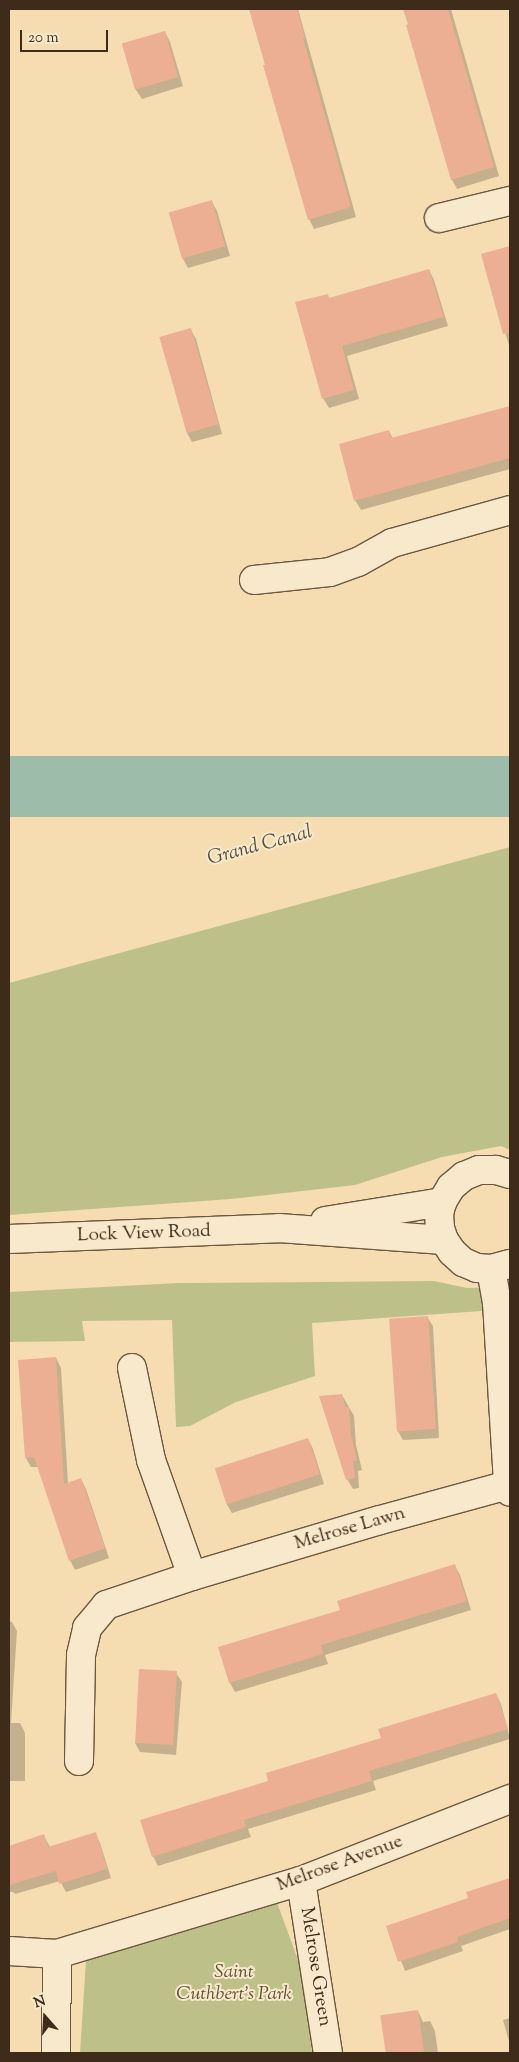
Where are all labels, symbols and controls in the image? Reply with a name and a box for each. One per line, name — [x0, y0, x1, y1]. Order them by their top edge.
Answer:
scale bar — [22, 20, 110, 52]
text: 20 m — [28, 28, 59, 49]
water label: Grand Canal — [205, 820, 315, 872]
street label: Lock View Road — [77, 1220, 211, 1248]
street label: Melrose Lawn — [292, 1502, 408, 1556]
street label: Melrose Avenue — [274, 1831, 406, 1897]
street label: Melrose Green — [294, 1906, 336, 2028]
park label: Saint Cuthbert's Park — [176, 1962, 292, 2006]
north arrow — [20, 1992, 70, 2042]
text: N — [32, 1992, 49, 2014]

